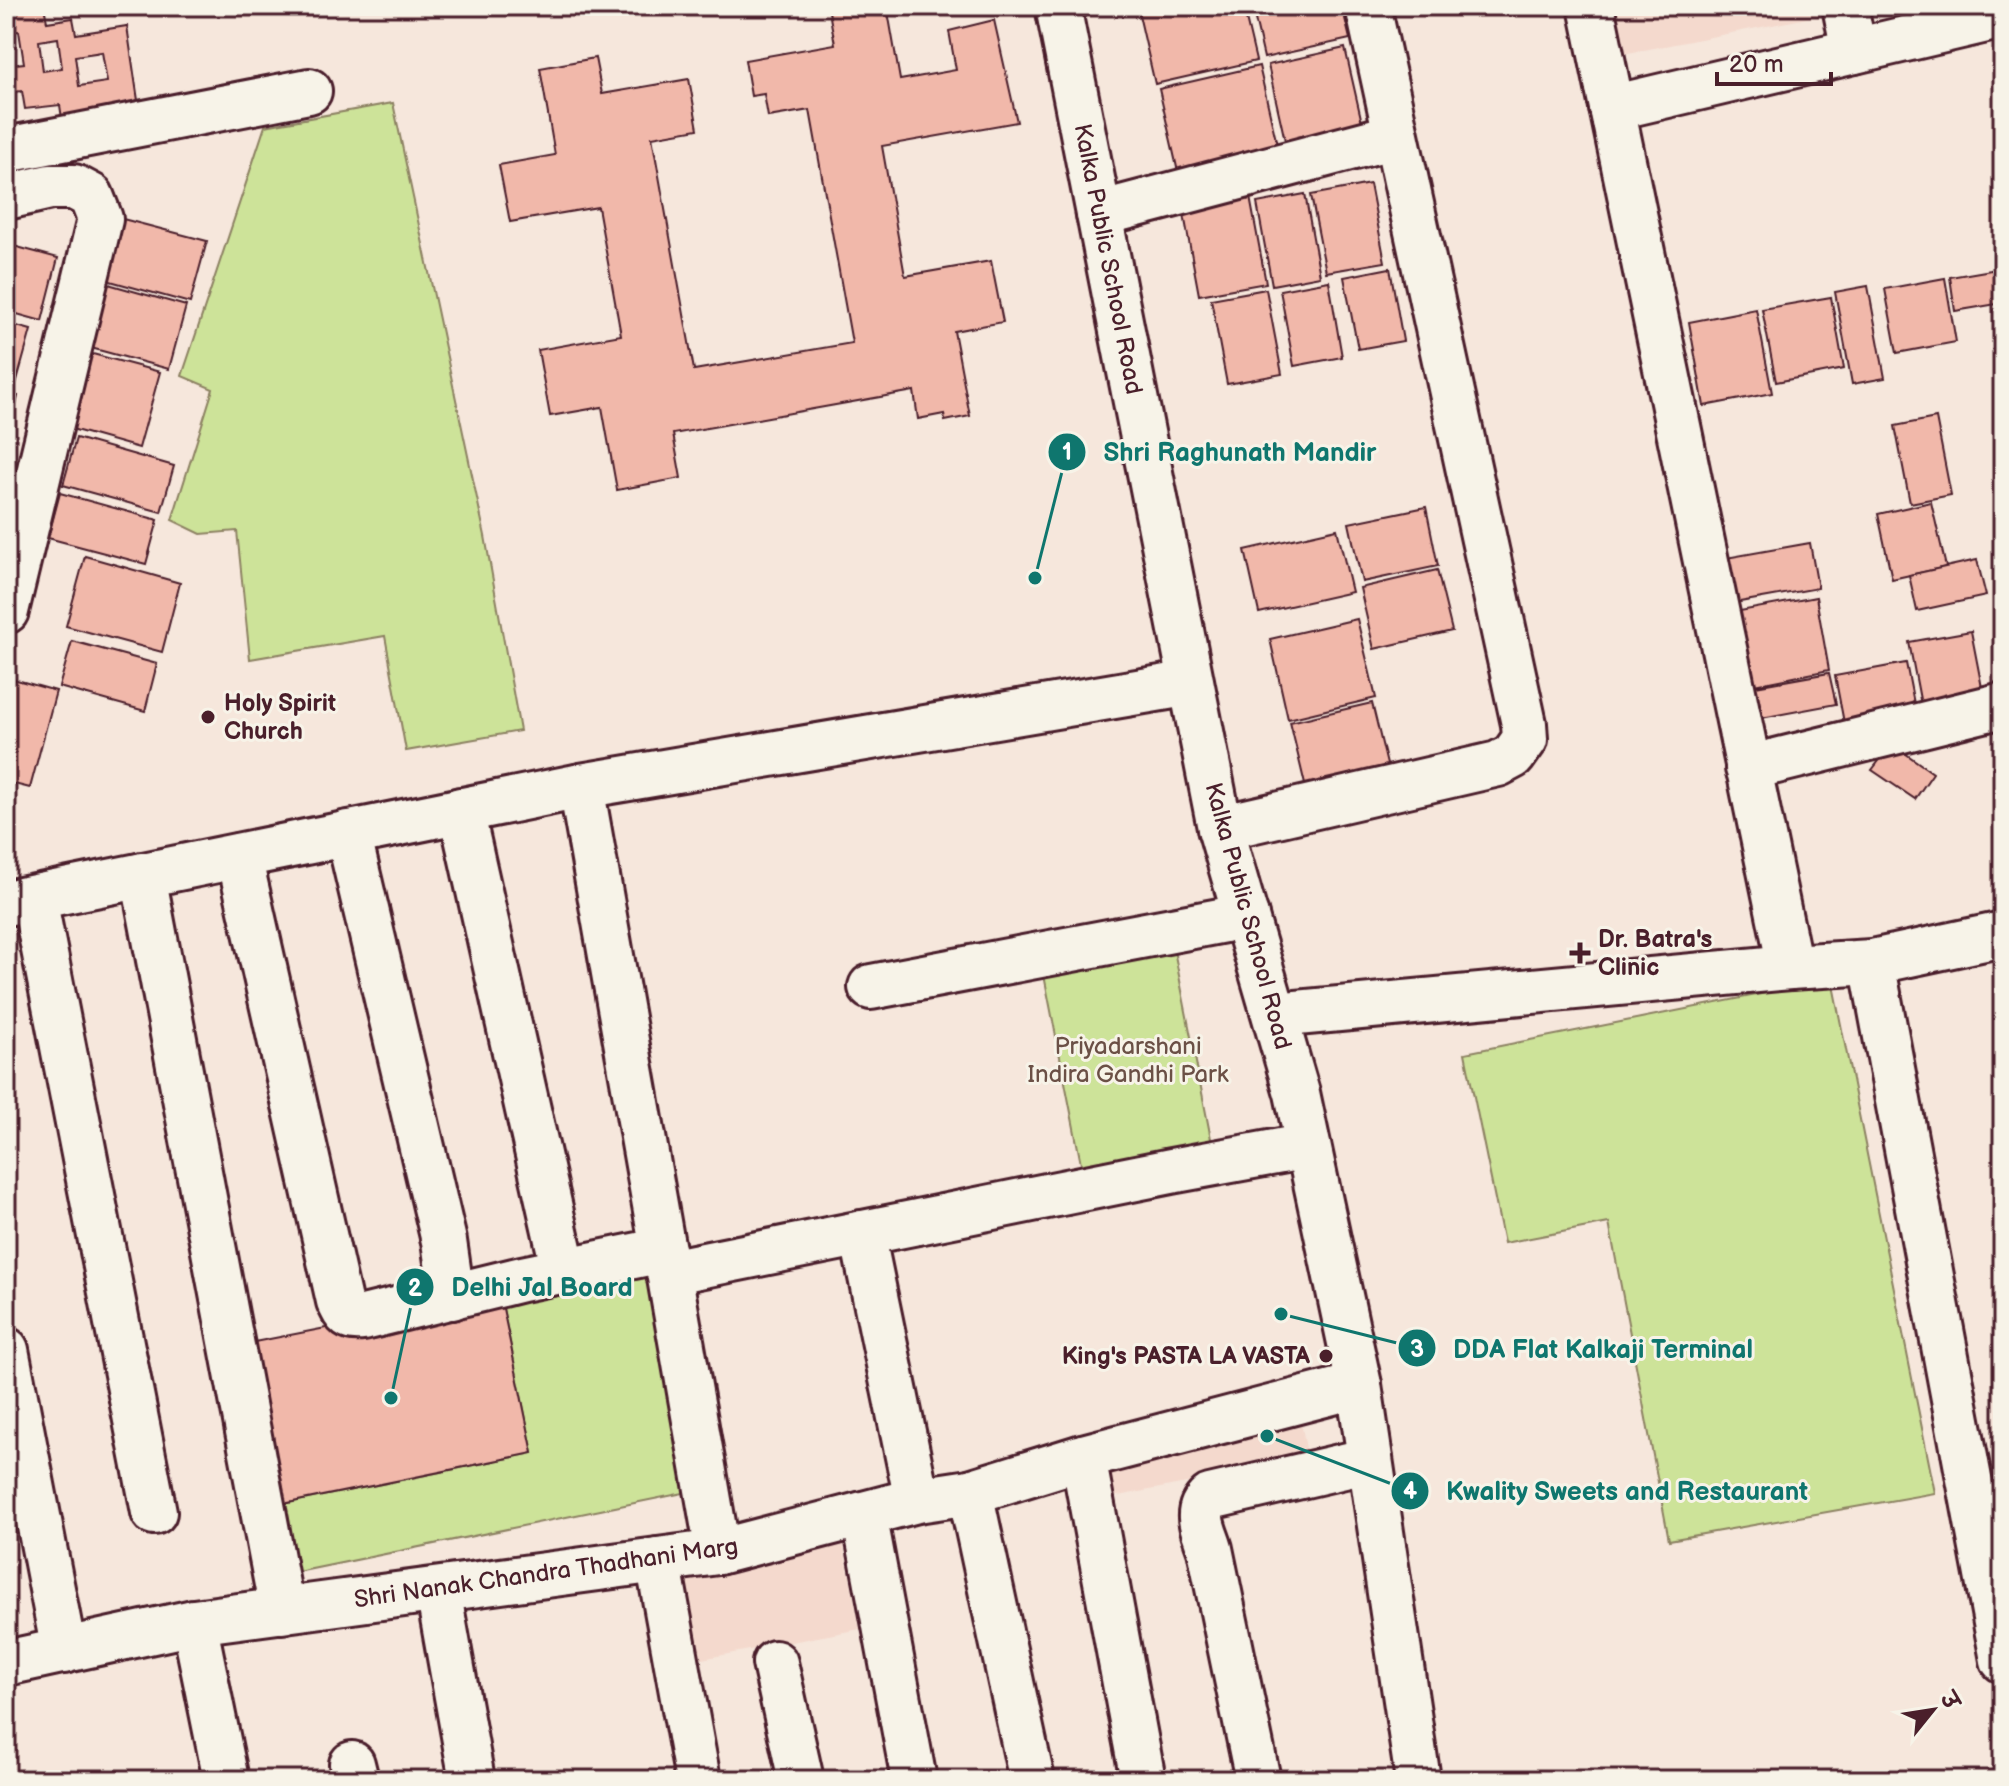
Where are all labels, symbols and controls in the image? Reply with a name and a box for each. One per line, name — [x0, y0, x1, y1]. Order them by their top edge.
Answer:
scale bar — [1717, 36, 1831, 86]
text: 20 m — [1729, 50, 1784, 79]
street label: Kalka Public School Road — [1068, 121, 1148, 397]
callout: Shri Raghunath Mandir — [1047, 427, 1392, 477]
text: 1 — [1062, 438, 1072, 467]
text: Shri Raghunath Mandir — [1103, 438, 1377, 469]
place label: Holy Spirit Church — [224, 689, 336, 746]
marker: Holy Spirit Church — [199, 708, 217, 726]
street label: Kalka Public School Road — [1198, 779, 1298, 1053]
place label: Dr. Batra's Clinic — [1598, 925, 1712, 982]
marker: Dr. Batra's Clinic — [1569, 942, 1591, 964]
park label: Priyadarshani Indira Gandhi Park — [1028, 1032, 1229, 1089]
callout: Delhi Jal Board — [395, 1262, 649, 1312]
text: Delhi Jal Board — [451, 1273, 633, 1304]
text: 2 — [408, 1274, 423, 1303]
callout: DDA Flat Kalkaji Terminal — [1397, 1323, 1769, 1373]
text: 3 — [1410, 1335, 1424, 1364]
text: DDA Flat Kalkaji Terminal — [1453, 1335, 1753, 1366]
place label: King's PASTA LA VASTA — [1062, 1342, 1310, 1371]
marker: King's PASTA LA VASTA — [1317, 1347, 1335, 1365]
callout: Kwality Sweets and Restaurant — [1390, 1466, 1825, 1516]
text: 4 — [1403, 1477, 1417, 1506]
text: Kwality Sweets and Restaurant — [1446, 1477, 1808, 1508]
street label: Shri Nanak Chandra Thadhani Marg — [352, 1532, 740, 1614]
north arrow — [1893, 1670, 1973, 1750]
text: उ — [1933, 1686, 1966, 1716]

